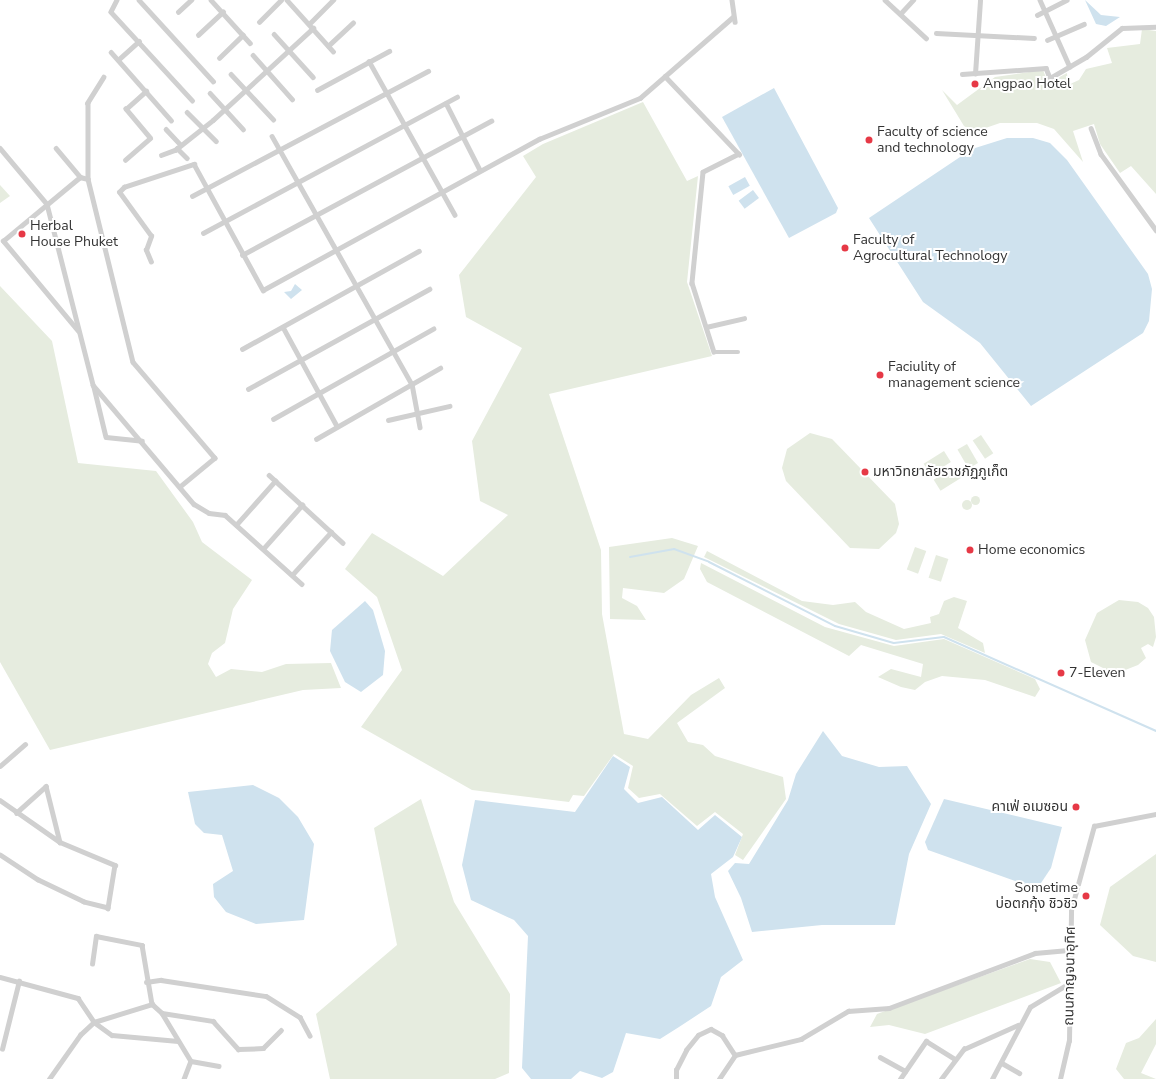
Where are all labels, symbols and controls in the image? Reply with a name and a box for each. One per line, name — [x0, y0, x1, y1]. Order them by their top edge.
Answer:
place label: Angpao Hotel — [983, 76, 1071, 92]
marker: Angpao Hotel — [970, 79, 980, 89]
place label: Faculty of science and technology — [877, 124, 988, 156]
marker: Faculty of science and technology — [864, 135, 874, 145]
place label: Herbal House Phuket — [30, 218, 118, 250]
marker: Herbal House Phuket — [17, 229, 27, 239]
place label: Faculty of Agrocultural Technology — [853, 232, 1007, 264]
marker: Faculty of Agrocultural Technology — [840, 243, 850, 253]
place label: Faciulity of management science — [888, 359, 1020, 392]
marker: Faciulity of management science — [875, 370, 885, 380]
place label: มหาวิทยาลัยราชภัฏภูเก็ต — [873, 464, 1008, 480]
marker: มหาวิทยาลัยราชภัฏภูเก็ต — [860, 467, 870, 477]
place label: Home economics — [978, 542, 1085, 558]
marker: Home economics — [965, 545, 975, 555]
place label: 7-Eleven — [1069, 665, 1125, 681]
marker: 7-Eleven — [1056, 668, 1066, 678]
place label: คาเฟ่ อเมซอน — [992, 799, 1068, 815]
marker: คาเฟ่ อเมซอน — [1071, 802, 1081, 812]
place label: Sometime บ่อตกกุ้ง ชิวชิว — [996, 880, 1078, 912]
marker: Sometime บ่อตกกุ้ง ชิวชิว — [1081, 891, 1091, 901]
street label: ถนนกาญจนาอุทิศ — [1061, 926, 1079, 1026]

